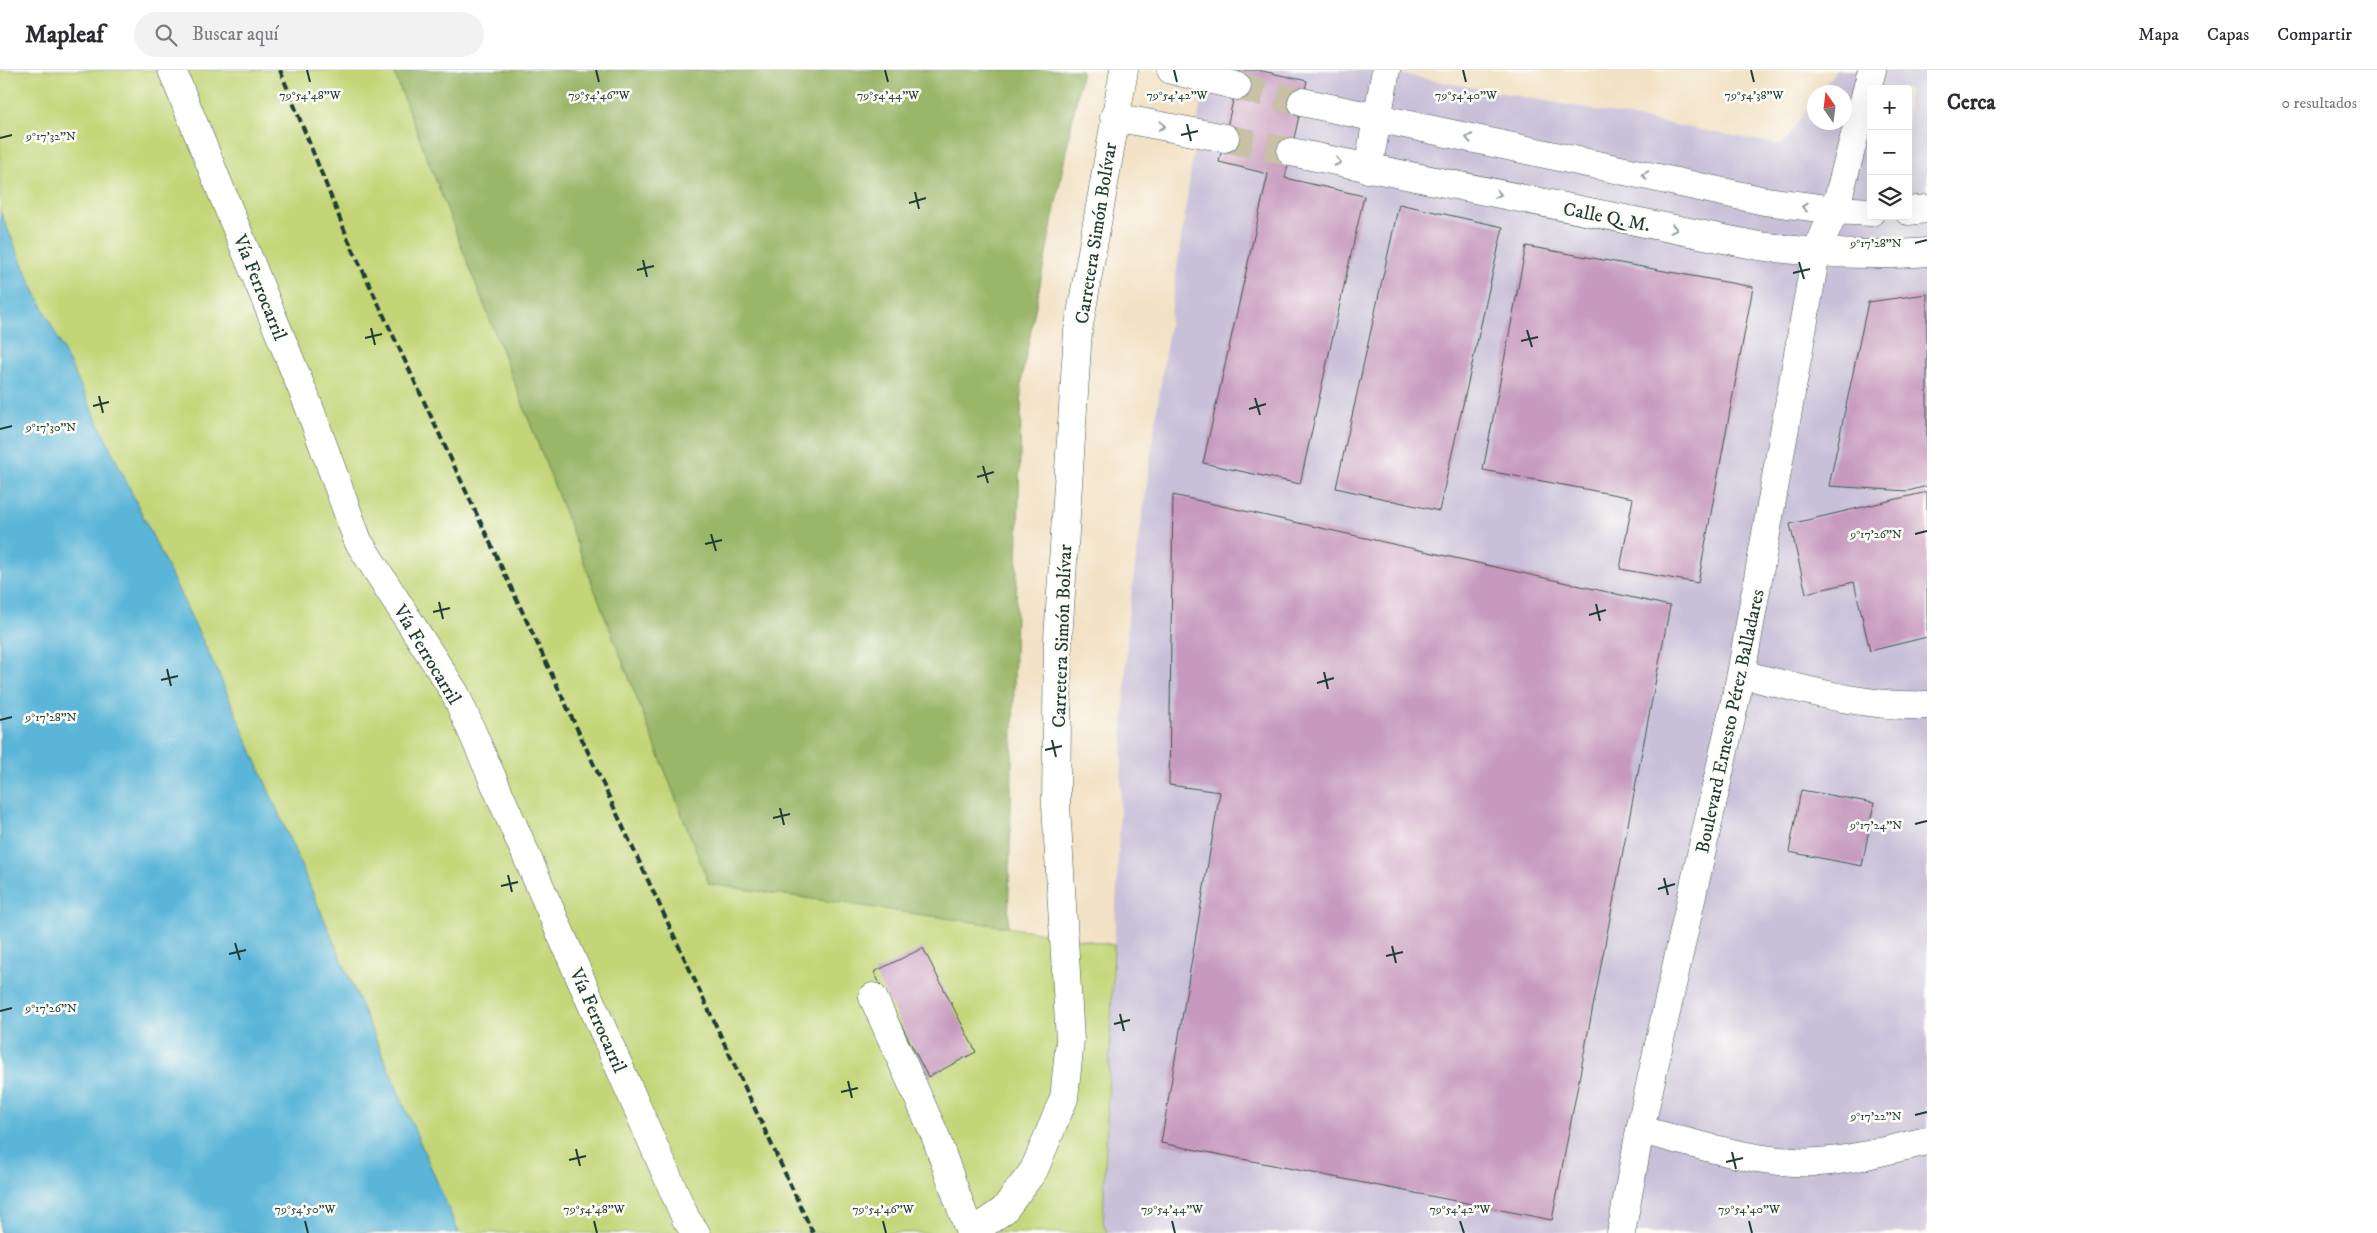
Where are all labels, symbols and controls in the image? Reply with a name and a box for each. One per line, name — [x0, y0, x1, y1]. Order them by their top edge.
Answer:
search box — [134, 12, 484, 57]
text: Mapleaf — [25, 20, 104, 50]
icon: search — [152, 21, 180, 49]
text: Buscar aquí — [192, 23, 278, 46]
text: Mapa — [2138, 24, 2179, 46]
text: Capas — [2207, 24, 2249, 46]
text: Compartir — [2277, 24, 2352, 46]
north arrow — [1807, 85, 1852, 130]
map controls — [1867, 85, 1912, 220]
button: + — [1867, 85, 1912, 130]
text: 79°54'48"W — [279, 88, 342, 103]
text: 79°54'46"W — [568, 88, 631, 103]
text: 79°54'44"W — [857, 88, 920, 103]
text: 79°54'42"W — [1146, 88, 1209, 103]
text: 79°54'40"W — [1435, 88, 1498, 103]
text: 79°54'38"W — [1725, 88, 1784, 103]
text: Cerca — [1947, 90, 1995, 116]
text: 0 resultados — [2282, 93, 2357, 113]
one-way arrow — [1158, 120, 1167, 131]
text: 9°17'32"N — [25, 129, 76, 144]
button: − — [1867, 130, 1912, 175]
one-way arrow — [1465, 133, 1474, 144]
street label: Carretera Simón Bolívar — [1071, 141, 1122, 326]
one-way arrow — [1334, 157, 1343, 167]
one-way arrow — [1641, 170, 1650, 181]
button: layers — [1867, 175, 1912, 220]
one-way arrow — [1493, 189, 1502, 199]
street label: Calle Q. M. — [1561, 198, 1652, 237]
one-way arrow — [1800, 202, 1808, 213]
one-way arrow — [1670, 224, 1679, 234]
street label: Vía Ferrocarril — [228, 230, 291, 344]
text: 9°17'28"N — [1849, 236, 1902, 251]
text: 9°17'30"N — [25, 420, 76, 435]
text: 9°17'26"N — [1849, 527, 1902, 542]
street label: Carretera Simón Bolívar — [1048, 544, 1077, 728]
street label: Boulevard Ernesto Pérez Balladares — [1691, 587, 1770, 855]
street label: Vía Ferrocarril — [388, 600, 466, 709]
text: 9°17'28"N — [24, 710, 77, 725]
text: 9°17'24"N — [1849, 818, 1902, 833]
street label: Vía Ferrocarril — [564, 964, 631, 1077]
text: 9°17'26"N — [24, 1001, 77, 1016]
text: 9°17'22"N — [1849, 1109, 1902, 1124]
text: 79°54'50"W — [275, 1202, 336, 1217]
text: 79°54'48"W — [563, 1202, 626, 1217]
text: 79°54'46"W — [852, 1202, 915, 1217]
text: 79°54'44"W — [1141, 1202, 1204, 1217]
text: 79°54'42"W — [1429, 1202, 1492, 1217]
text: 79°54'40"W — [1718, 1202, 1781, 1217]

